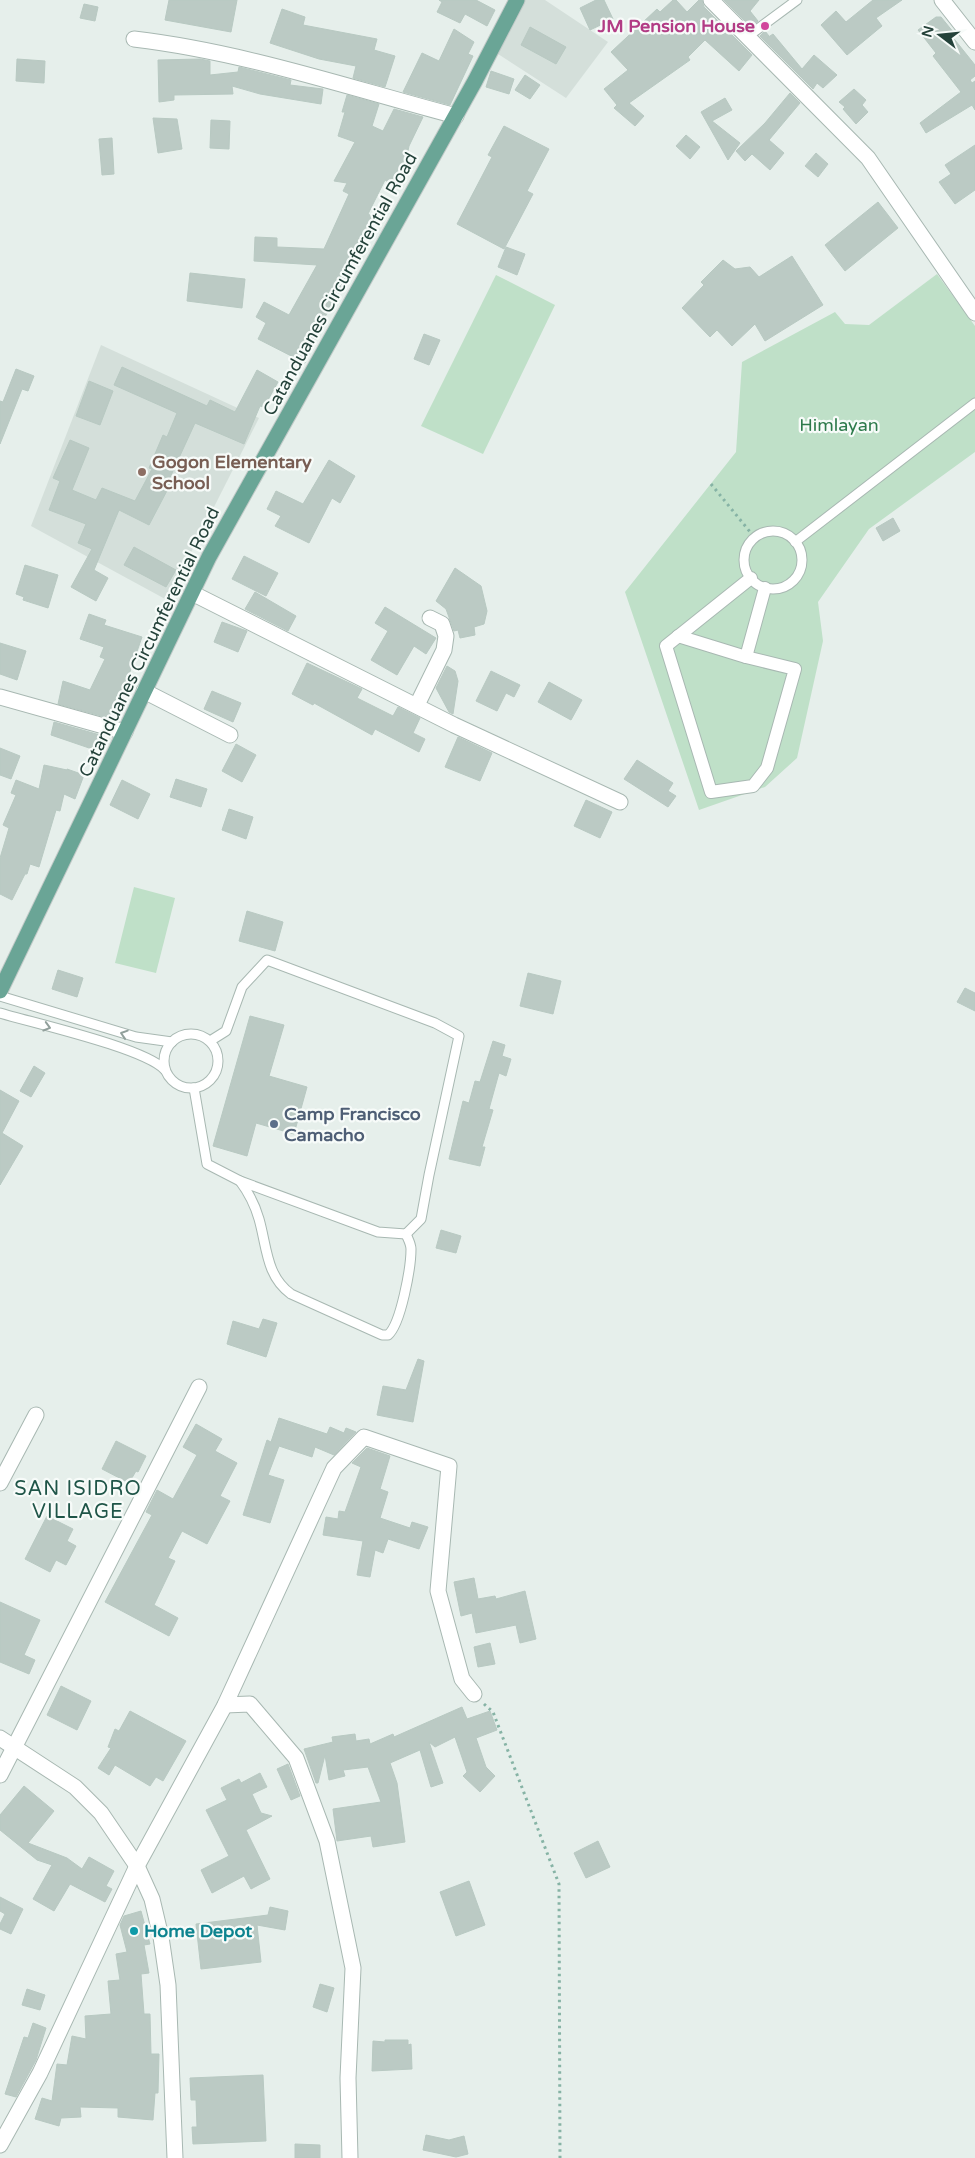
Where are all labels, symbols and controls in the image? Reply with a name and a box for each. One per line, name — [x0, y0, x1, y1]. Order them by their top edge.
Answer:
north arrow — [915, 10, 965, 60]
place label: JM Pension House — [597, 15, 755, 37]
marker: JM Pension House — [759, 20, 771, 32]
text: N — [918, 24, 938, 39]
street label: Catanduanes Circumferential Road — [258, 148, 422, 420]
park label: Himlayan — [799, 414, 879, 436]
place label: Gogon Elementary School — [152, 451, 312, 494]
marker: Gogon Elementary School — [136, 466, 148, 478]
street label: Catanduanes Circumferential Road — [74, 503, 224, 781]
one-way arrow — [42, 1021, 50, 1031]
one-way arrow — [120, 1029, 129, 1039]
place label: Camp Francisco Camacho — [284, 1103, 421, 1146]
marker: Camp Francisco Camacho — [268, 1118, 280, 1130]
district label: SAN ISIDRO VILLAGE — [14, 1477, 142, 1524]
place label: Home Depot — [144, 1920, 252, 1942]
marker: Home Depot — [128, 1925, 140, 1937]

